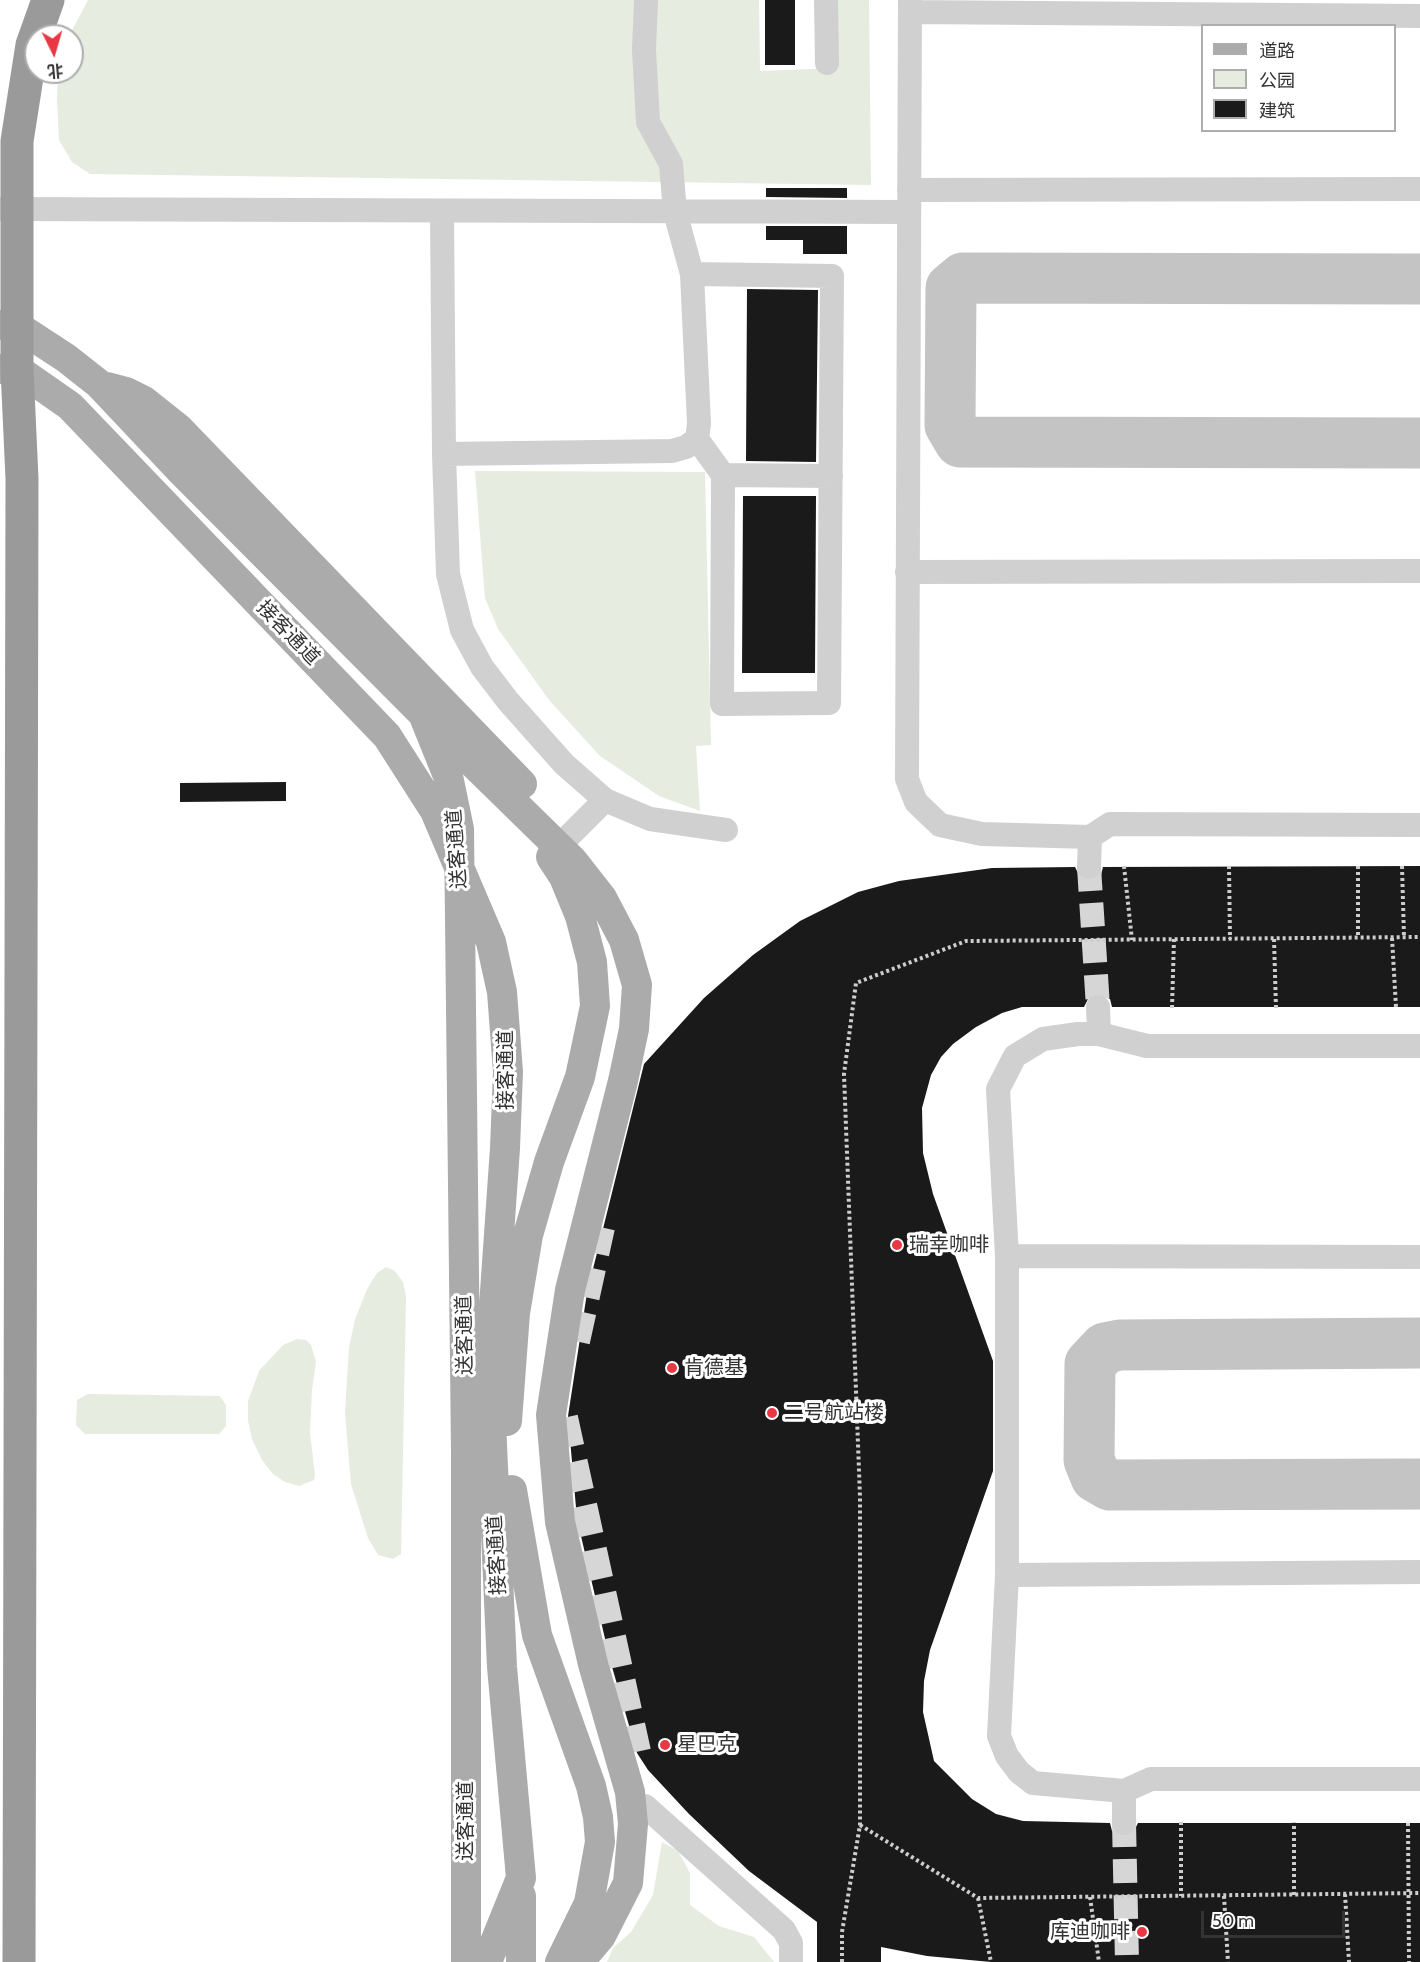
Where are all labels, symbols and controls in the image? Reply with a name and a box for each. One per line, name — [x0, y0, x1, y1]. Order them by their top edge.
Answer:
north arrow — [24, 24, 84, 84]
legend — [1201, 24, 1396, 132]
text: 道路 — [1259, 40, 1295, 62]
text: 北 — [47, 60, 64, 81]
text: 公园 — [1259, 70, 1295, 92]
text: 建筑 — [1259, 100, 1295, 122]
street label: 接客通道 — [252, 596, 324, 670]
street label: 送客通道 — [442, 808, 472, 890]
street label: 接客通道 — [494, 1030, 518, 1110]
place label: 瑞幸咖啡 — [909, 1233, 989, 1257]
marker: 瑞幸咖啡 — [890, 1238, 904, 1252]
street label: 送客通道 — [452, 1295, 478, 1375]
place label: 肯德基 — [684, 1356, 744, 1380]
marker: 肯德基 — [665, 1361, 679, 1375]
place label: 二号航站楼 — [784, 1401, 884, 1425]
marker: 二号航站楼 — [765, 1406, 779, 1420]
street label: 接客通道 — [483, 1514, 511, 1596]
place label: 星巴克 — [677, 1733, 737, 1757]
marker: 星巴克 — [658, 1738, 672, 1752]
street label: 送客通道 — [454, 1781, 478, 1861]
scale bar — [1204, 1899, 1348, 1937]
text: 50 m — [1212, 1910, 1254, 1932]
place label: 库迪咖啡 — [1050, 1920, 1130, 1944]
marker: 库迪咖啡 — [1135, 1925, 1149, 1939]

